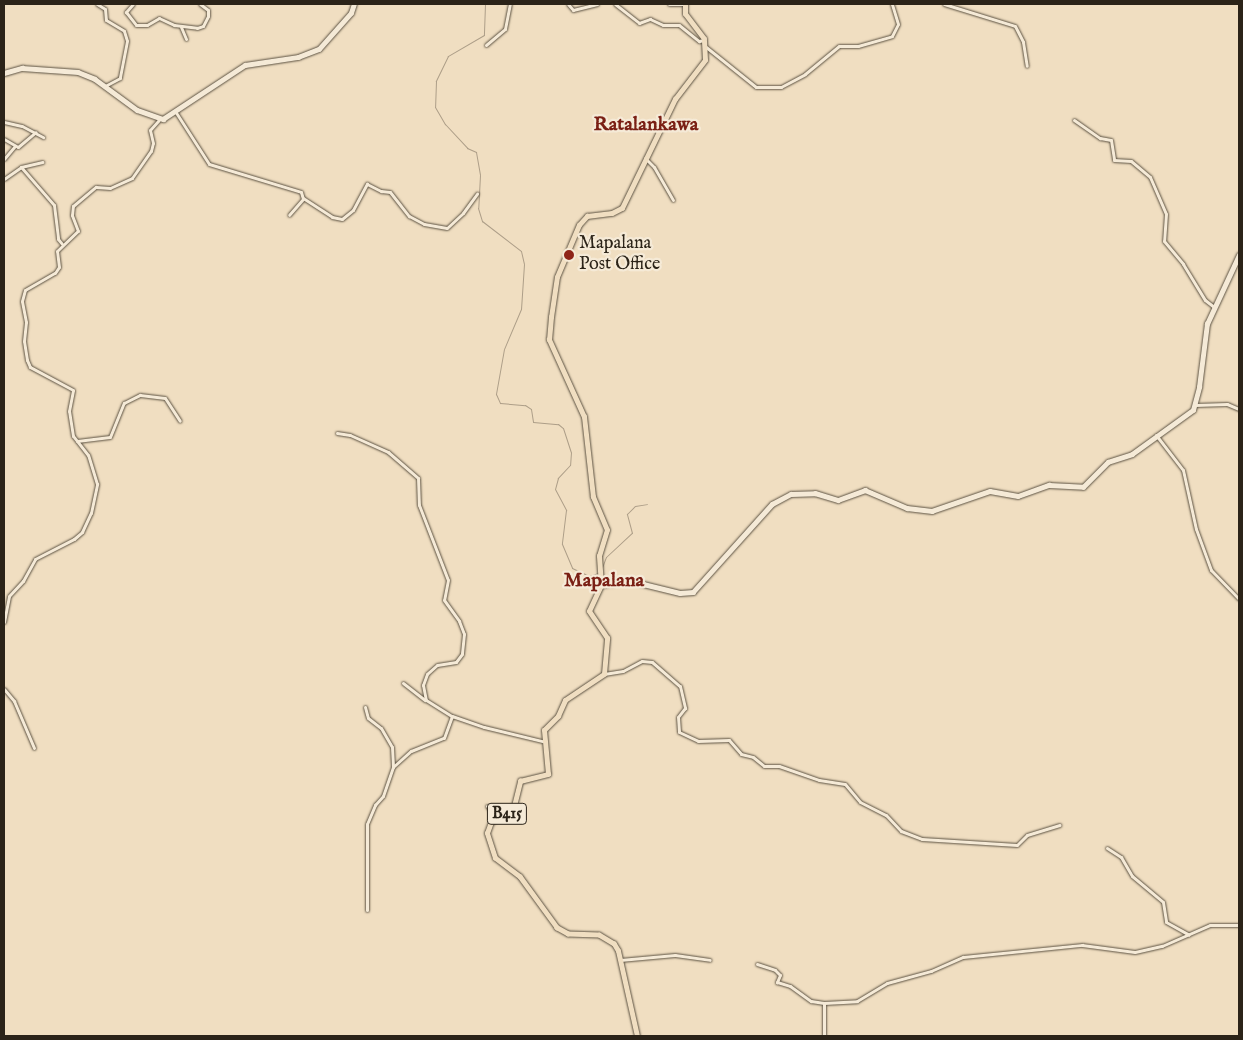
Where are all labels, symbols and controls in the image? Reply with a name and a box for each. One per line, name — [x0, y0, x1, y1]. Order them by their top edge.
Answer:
district label: Ratalankawa — [594, 112, 698, 136]
place label: Mapalana Post Office — [579, 234, 660, 276]
marker: Mapalana Post Office — [563, 249, 575, 261]
district label: Mapalana — [564, 568, 644, 592]
road number: B415 — [486, 801, 528, 828]

